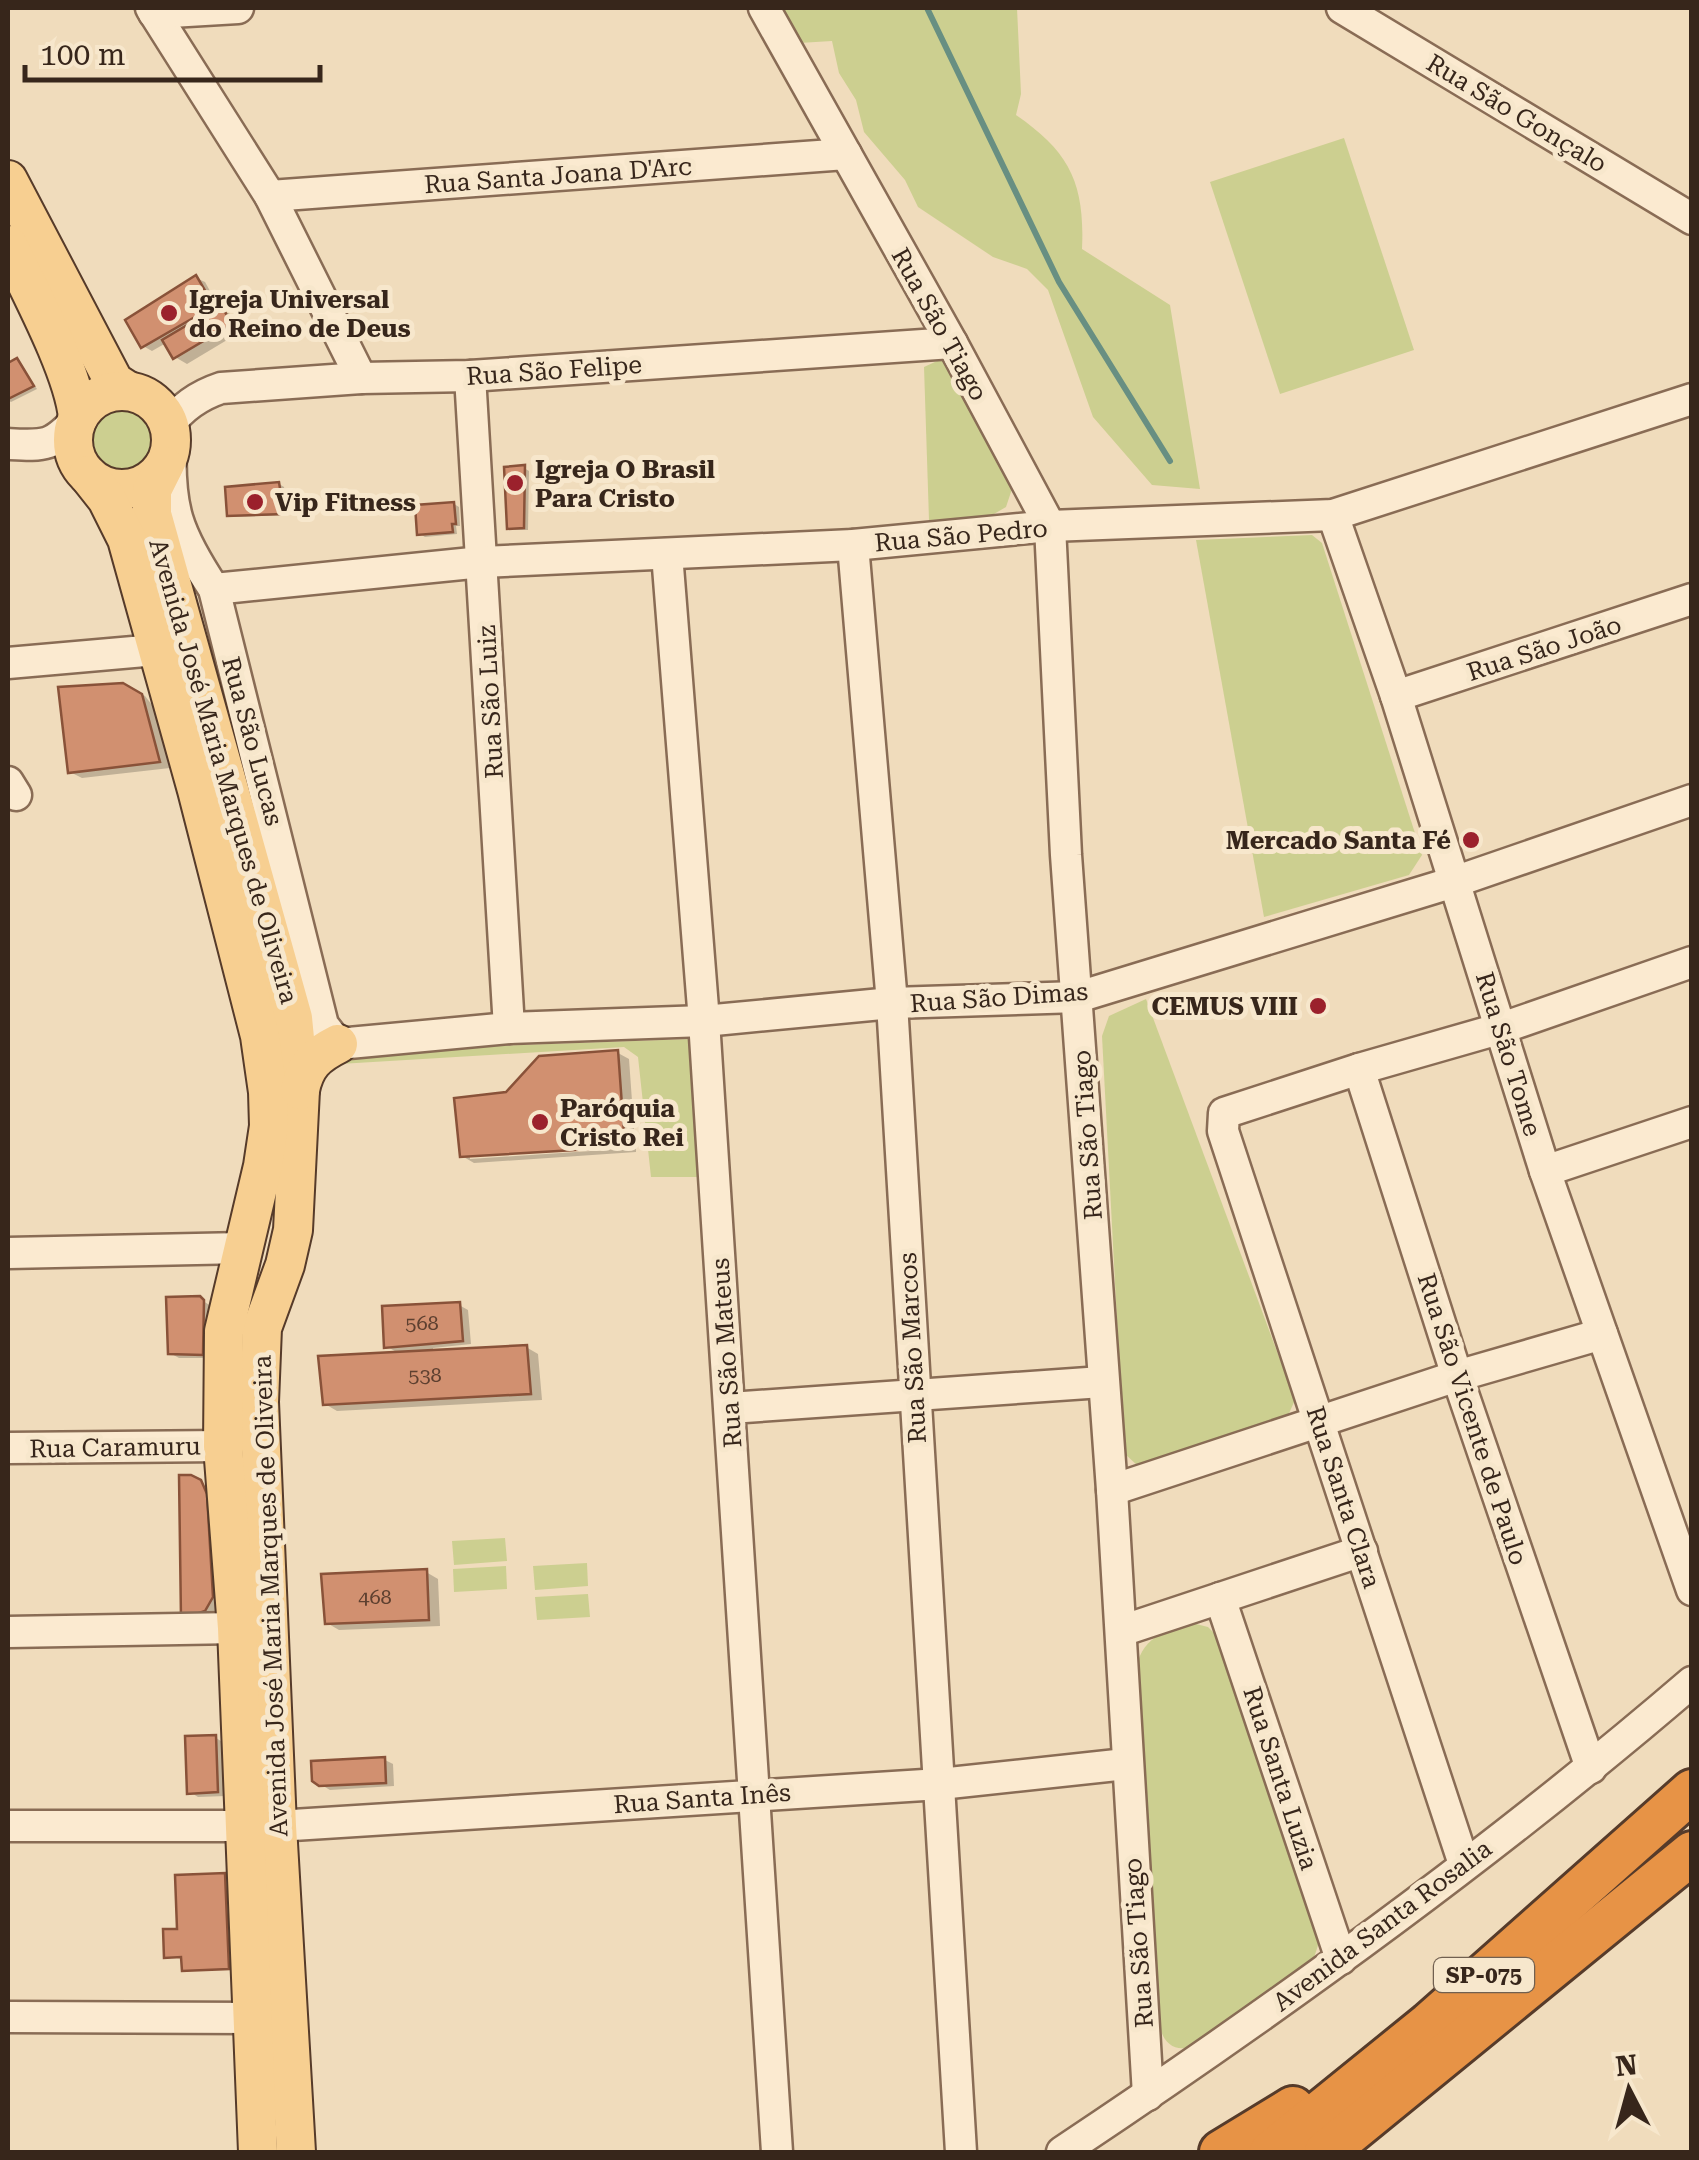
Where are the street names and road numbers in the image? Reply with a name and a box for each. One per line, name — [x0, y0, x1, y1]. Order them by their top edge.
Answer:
street label: Rua São Gonçalo — [1421, 48, 1612, 179]
street label: Rua Santa Joana D'Arc — [423, 152, 693, 199]
street label: Rua São Tiago — [886, 243, 994, 406]
street label: Rua São Felipe — [465, 350, 643, 391]
street label: Rua São Pedro — [873, 513, 1049, 558]
street label: Avenida José Maria Marques de Oliveira — [143, 535, 304, 1007]
street label: Rua São João — [1463, 610, 1625, 687]
street label: Rua São Luiz — [472, 624, 509, 780]
street label: Rua São Lucas — [216, 654, 289, 829]
street label: Rua São Tome — [1470, 969, 1547, 1140]
street label: Rua São Dimas — [909, 977, 1089, 1018]
street label: Rua São Tiago — [1067, 1049, 1108, 1221]
street label: Rua São Marcos — [893, 1252, 932, 1444]
street label: Rua São Mateus — [705, 1257, 748, 1449]
street label: Rua São Vicente de Paulo — [1412, 1270, 1533, 1569]
street label: Avenida José Maria Marques de Oliveira — [248, 1354, 293, 1837]
street label: Rua Santa Clara — [1300, 1403, 1387, 1592]
street label: Rua Caramuru — [29, 1431, 201, 1463]
street label: Rua Santa Luzia — [1237, 1683, 1324, 1874]
street label: Rua Santa Inês — [612, 1778, 792, 1819]
street label: Avenida Santa Rosalia — [1267, 1834, 1498, 2017]
street label: Rua São Tiago — [1118, 1857, 1159, 2029]
road number: SP-075 — [1434, 1958, 1534, 1992]

